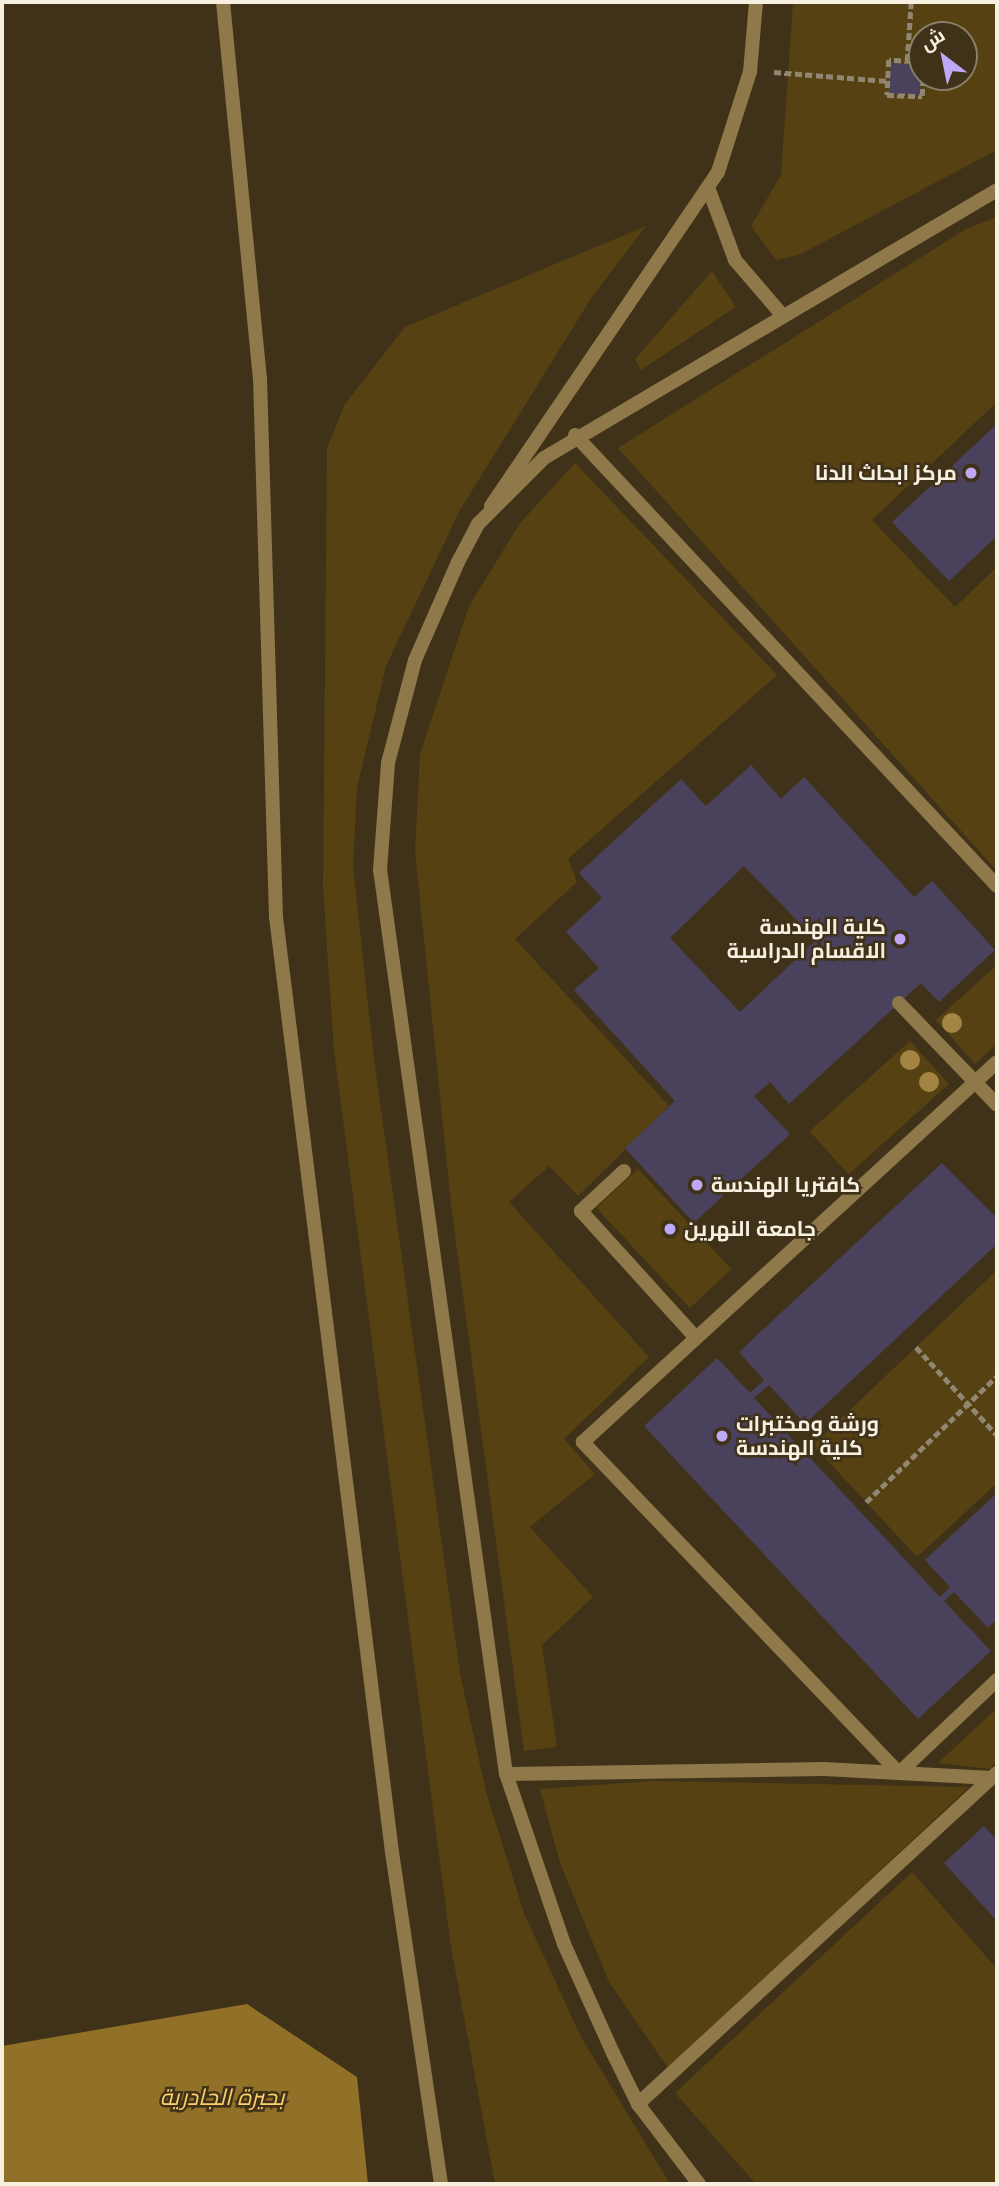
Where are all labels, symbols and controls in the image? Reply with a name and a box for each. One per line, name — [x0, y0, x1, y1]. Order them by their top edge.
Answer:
north arrow — [908, 21, 978, 91]
text: ش — [916, 23, 949, 56]
place label: مركز ابحاث الدنا — [815, 460, 957, 486]
marker: مركز ابحاث الدنا — [963, 465, 979, 481]
place label: كلية الهندسة الاقسام الدراسية — [727, 914, 886, 964]
marker: كلية الهندسة الاقسام الدراسية — [892, 931, 908, 947]
place label: كافتريا الهندسة — [711, 1172, 860, 1198]
marker: كافتريا الهندسة — [689, 1177, 705, 1193]
place label: جامعة النهرين — [684, 1216, 816, 1242]
marker: جامعة النهرين — [662, 1221, 678, 1237]
place label: ورشة ومختبرات كلية الهندسة — [736, 1411, 879, 1461]
marker: ورشة ومختبرات كلية الهندسة — [714, 1428, 730, 1444]
water label: بحيرة الجادرية — [160, 2083, 284, 2111]

